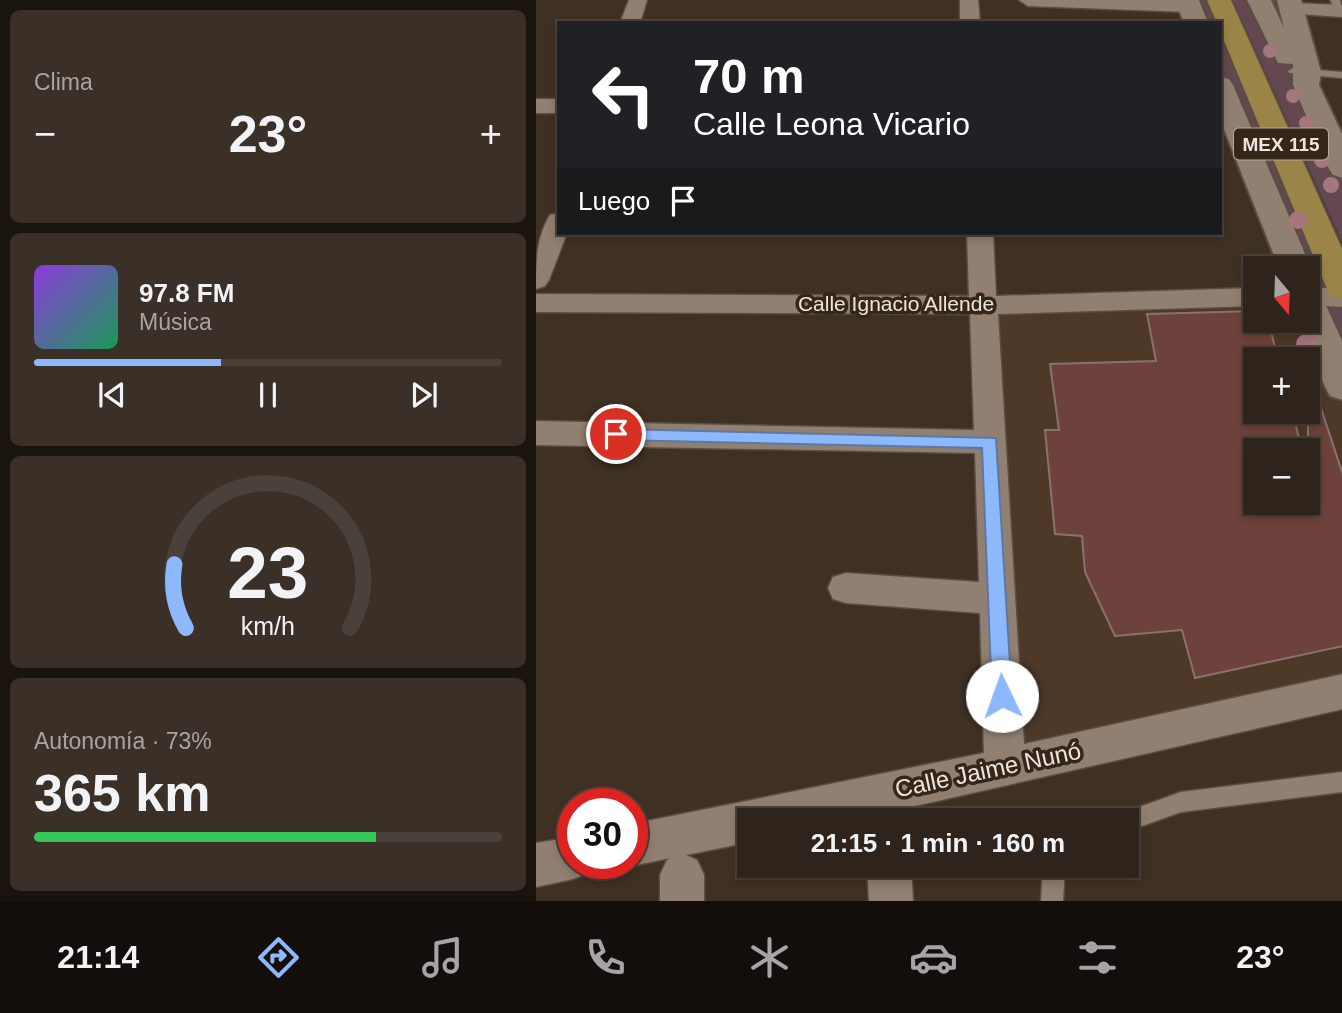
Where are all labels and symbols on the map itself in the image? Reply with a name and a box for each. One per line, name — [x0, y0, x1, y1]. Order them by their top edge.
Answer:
road number: MEX 115 — [1234, 128, 1328, 160]
north arrow — [1243, 256, 1320, 332]
street label: Calle Ignacio Allende — [798, 292, 994, 315]
pin — [586, 404, 646, 464]
position arrow — [965, 659, 1039, 733]
street label: Calle Jaime Nunó — [892, 737, 1083, 802]
speed limit sign: 30 — [557, 788, 648, 879]

